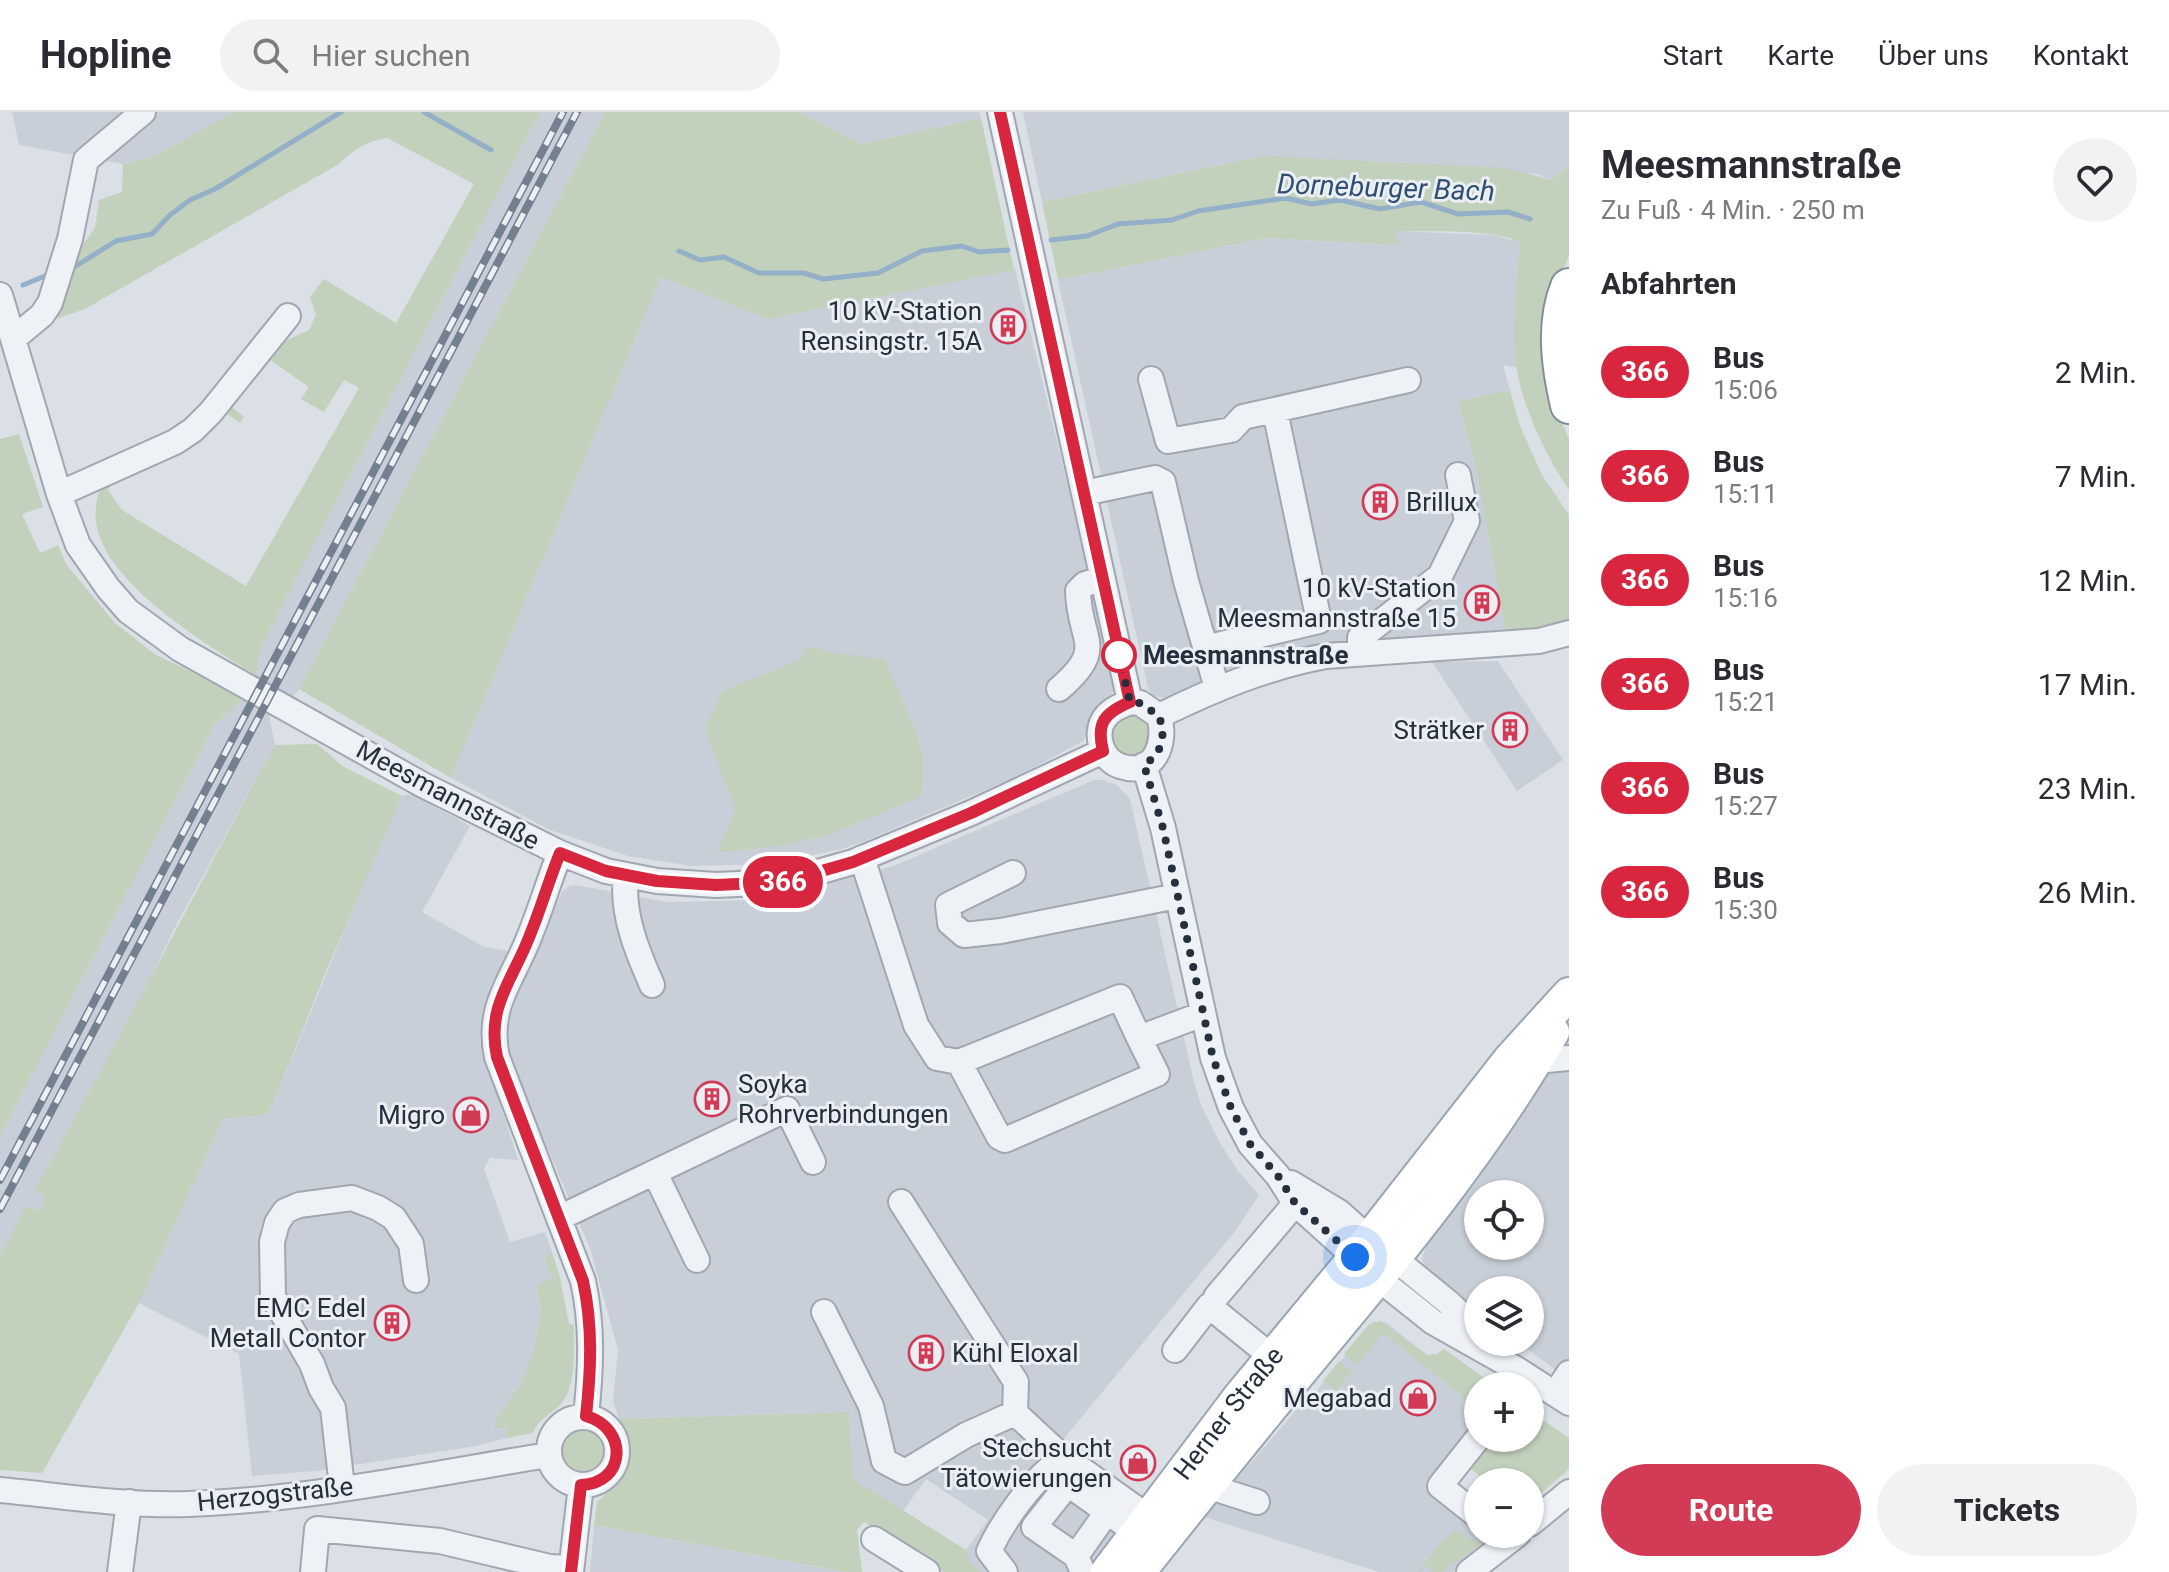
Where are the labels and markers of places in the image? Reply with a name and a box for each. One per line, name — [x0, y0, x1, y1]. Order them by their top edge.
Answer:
place label: 10 kV-Station Rensingstr. 15A — [800, 296, 982, 356]
building icon: 10 kV-Station Rensingstr. 15A — [989, 307, 1027, 345]
building icon: Brillux — [1361, 483, 1399, 521]
place label: Brillux — [1406, 487, 1477, 517]
place label: 10 kV-Station Meesmannstraße 15 — [1217, 573, 1456, 633]
building icon: 10 kV-Station Meesmannstraße 15 — [1463, 584, 1501, 622]
marker: Meesmannstraße — [1102, 638, 1136, 672]
place label: Meesmannstraße — [1143, 640, 1348, 670]
building icon: Strätker — [1491, 711, 1529, 749]
place label: Strätker — [1394, 715, 1484, 745]
place label: Soyka Rohrverbindungen — [738, 1069, 949, 1129]
building icon: Soyka Rohrverbindungen — [693, 1080, 731, 1118]
shop icon: Migro — [452, 1096, 490, 1134]
place label: Migro — [378, 1100, 445, 1130]
place label: EMC Edel Metall Contor — [210, 1293, 366, 1353]
building icon: EMC Edel Metall Contor — [373, 1304, 411, 1342]
building icon: Kühl Eloxal — [907, 1334, 945, 1372]
place label: Kühl Eloxal — [952, 1338, 1078, 1368]
shop icon: Megabad — [1399, 1379, 1437, 1417]
place label: Megabad — [1283, 1383, 1392, 1413]
place label: Stechsucht Tätowierungen — [941, 1433, 1112, 1493]
shop icon: Stechsucht Tätowierungen — [1119, 1444, 1157, 1482]

